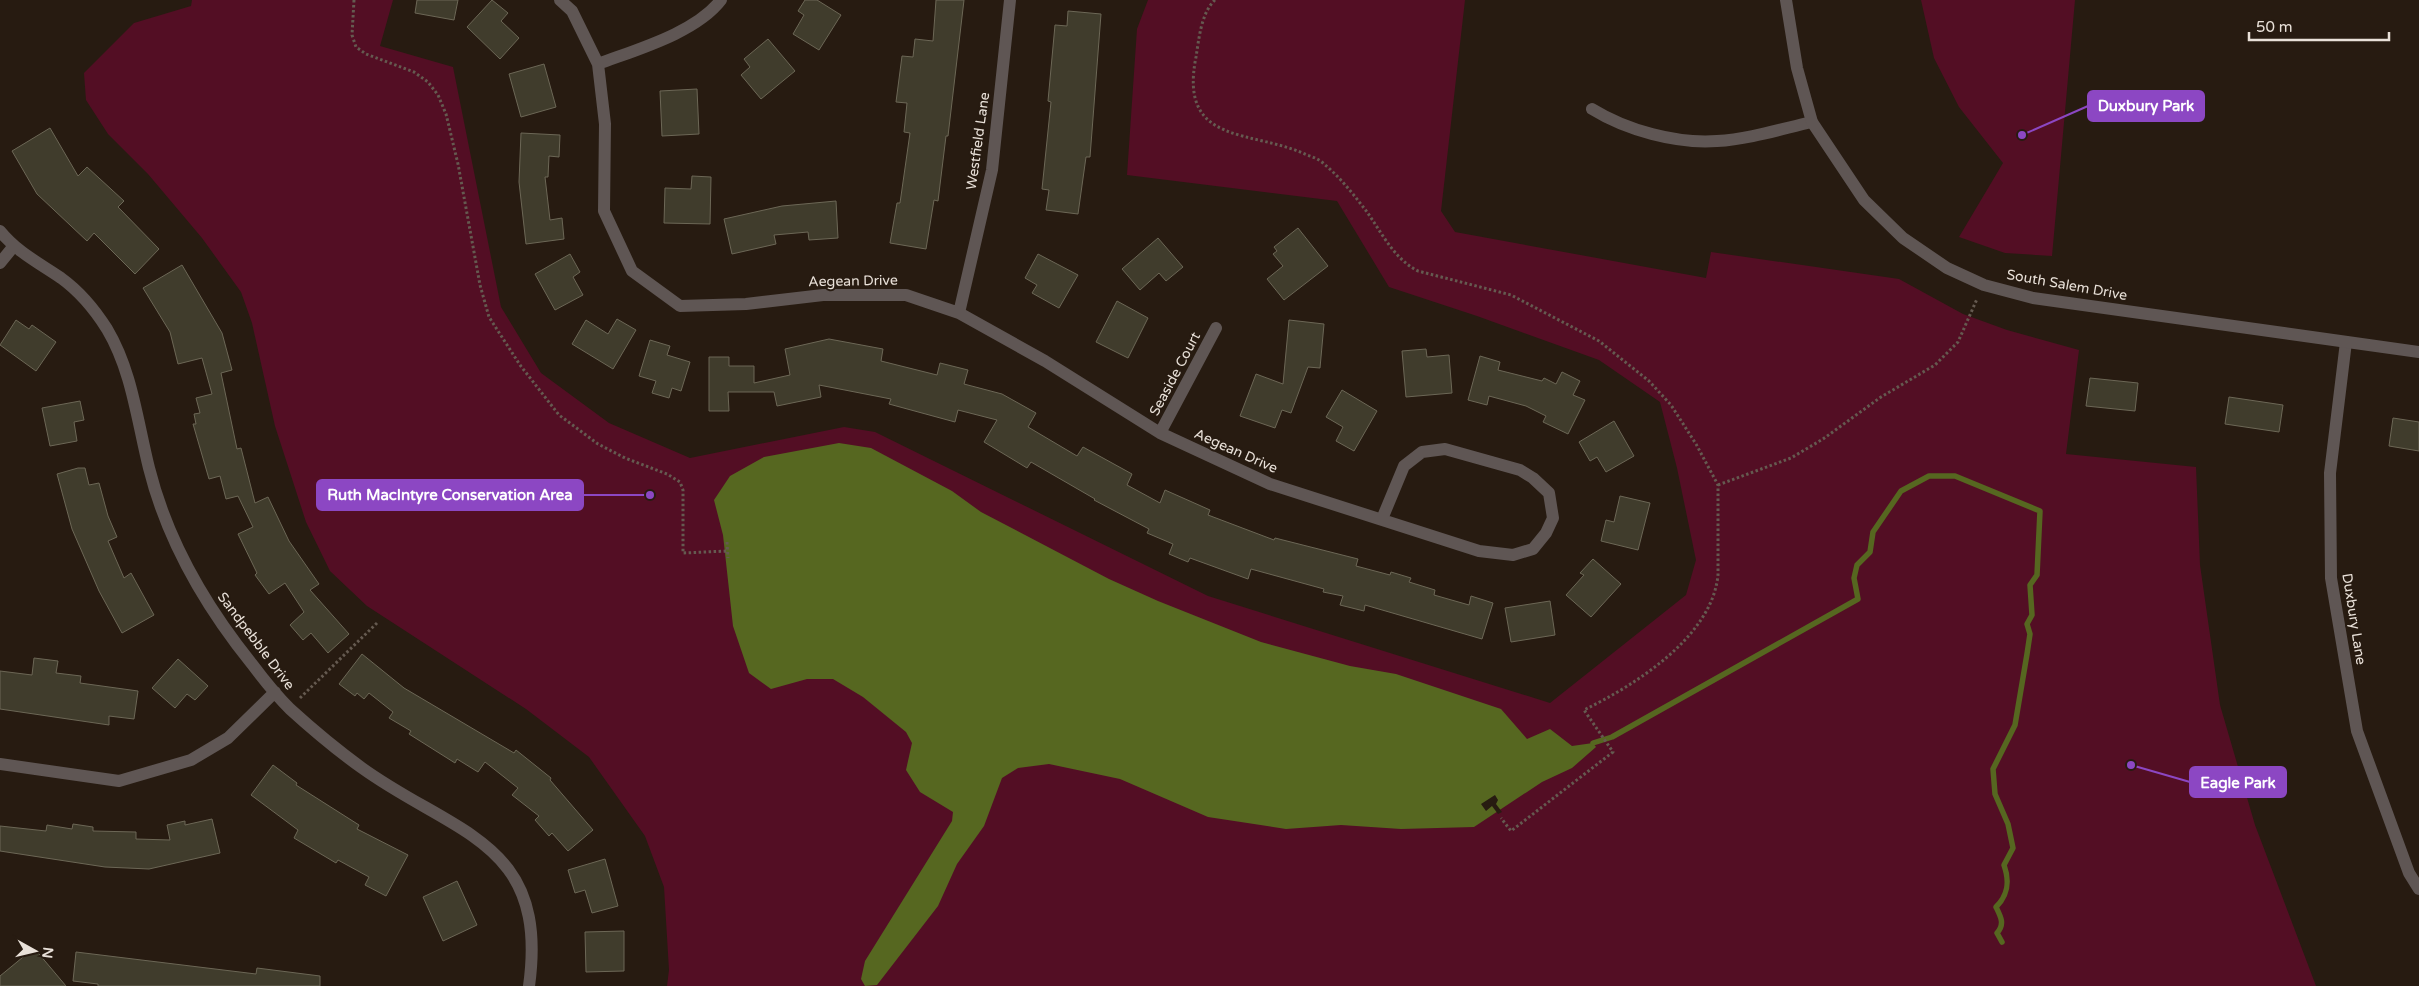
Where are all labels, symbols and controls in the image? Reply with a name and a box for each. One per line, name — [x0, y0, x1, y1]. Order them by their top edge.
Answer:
scale bar — [2249, 10, 2389, 42]
text: 50 m — [2256, 18, 2293, 36]
street label: Westfield Lane — [963, 91, 993, 191]
callout: Duxbury Park — [2088, 91, 2204, 121]
text: Duxbury Park — [2098, 97, 2194, 116]
street label: South Salem Drive — [2005, 266, 2129, 304]
street label: Aegean Drive — [808, 272, 898, 290]
street label: Seaside Court — [1146, 329, 1204, 419]
street label: Aegean Drive — [1192, 425, 1280, 477]
callout: Ruth MacIntyre Conservation Area — [317, 480, 583, 510]
text: Ruth MacIntyre Conservation Area — [327, 486, 573, 505]
street label: Duxbury Lane — [2338, 572, 2370, 666]
street label: Sandpebble Drive — [214, 589, 298, 693]
callout: Eagle Park — [2190, 767, 2286, 797]
text: Eagle Park — [2200, 774, 2276, 793]
north arrow — [10, 926, 60, 976]
text: N — [38, 946, 57, 959]

